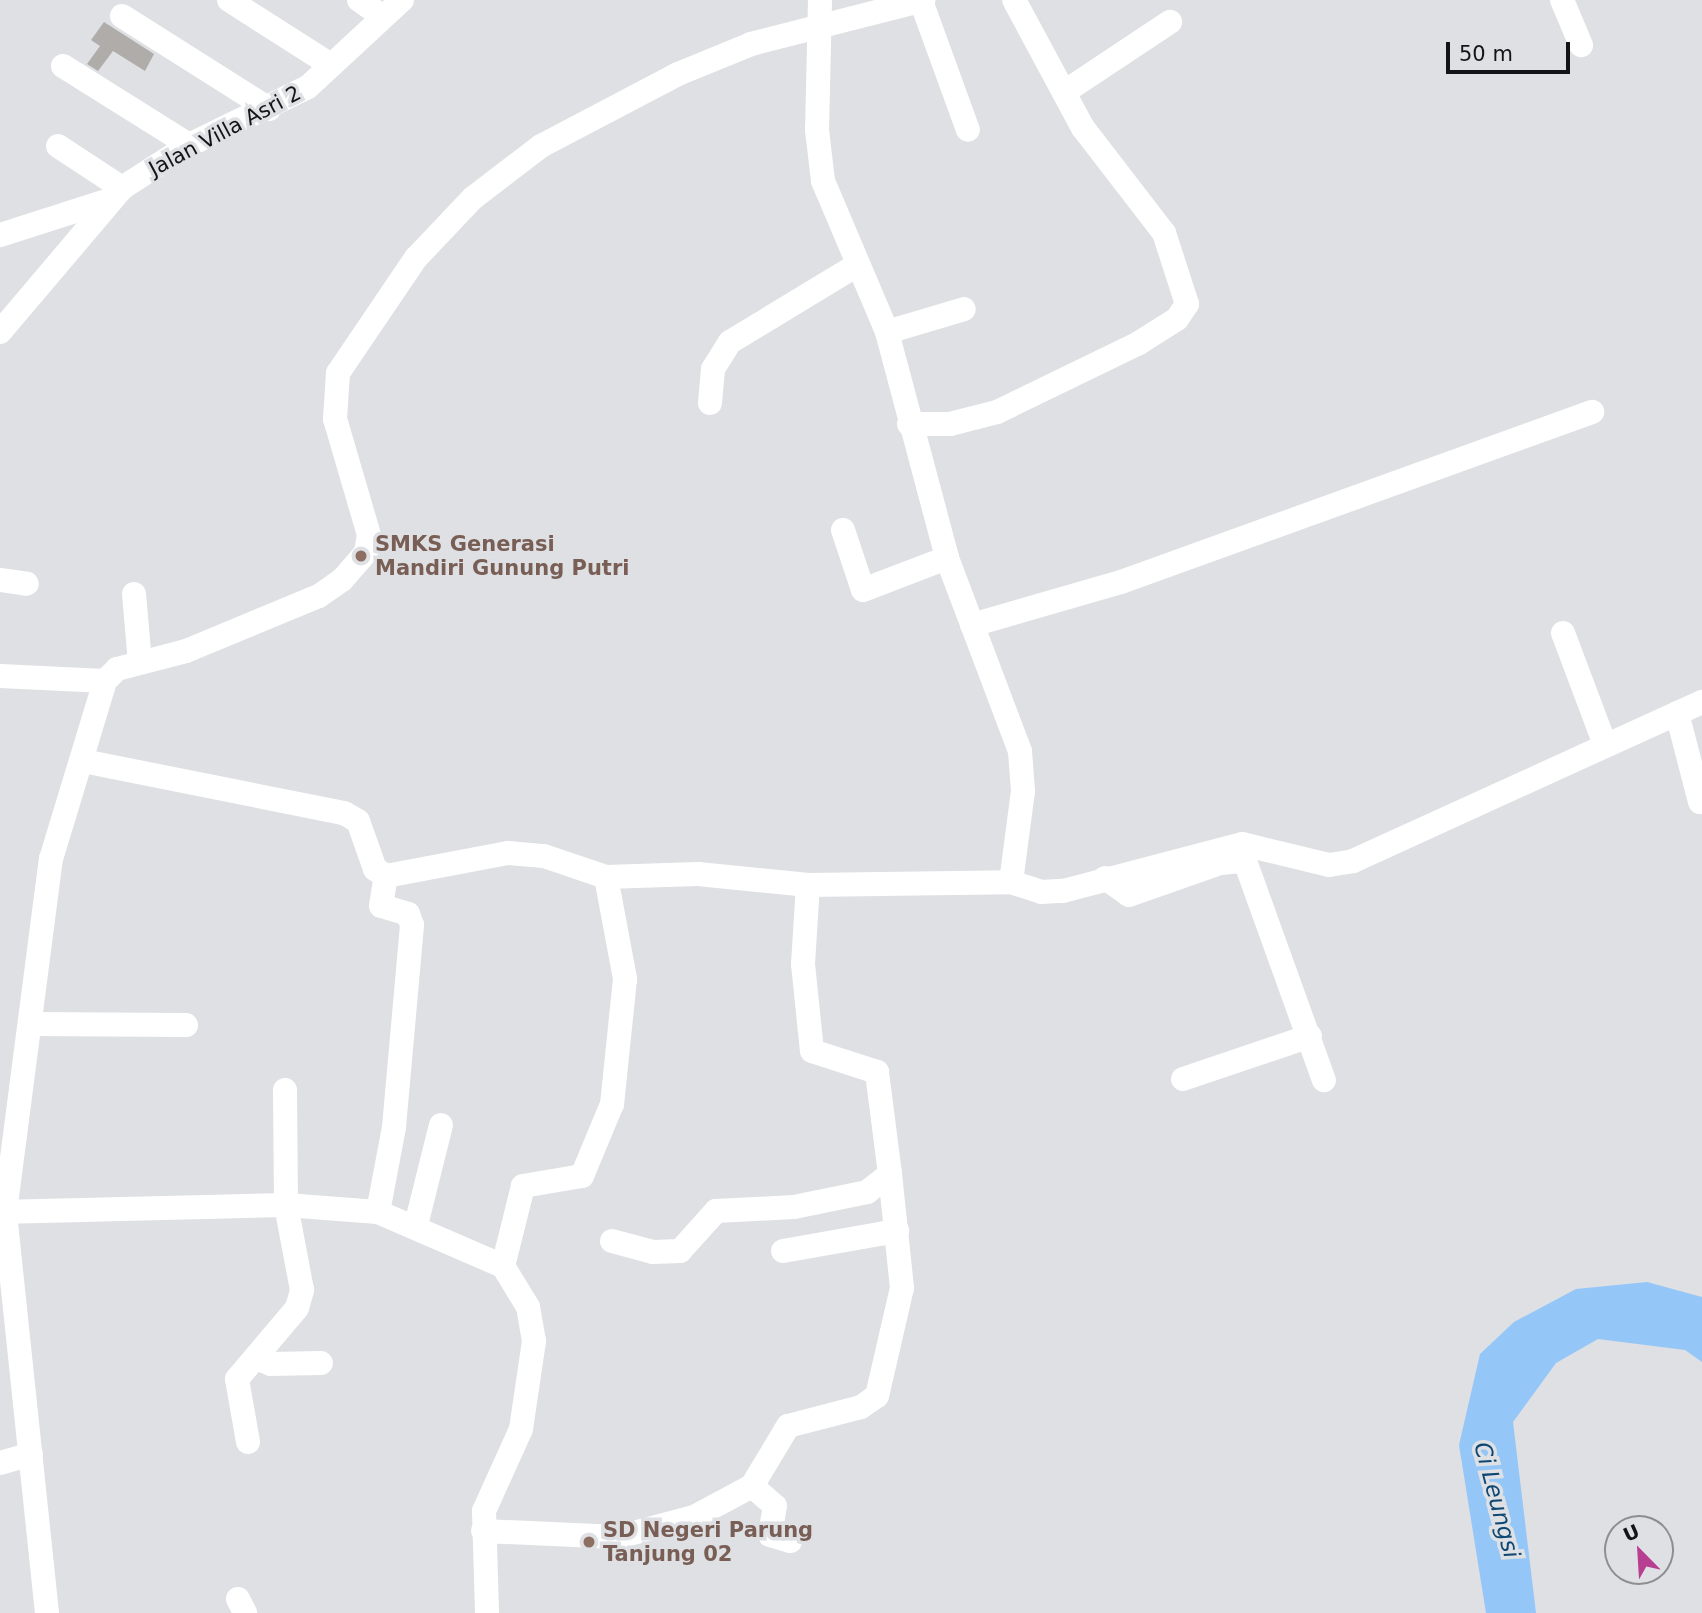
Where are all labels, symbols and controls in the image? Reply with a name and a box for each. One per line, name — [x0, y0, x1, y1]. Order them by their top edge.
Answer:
scale bar — [1450, 28, 1574, 72]
text: 50 m — [1459, 42, 1513, 66]
street label: Jalan Villa Asri 2 — [145, 80, 305, 182]
place label: SMKS Generasi Mandiri Gunung Putri — [375, 531, 629, 581]
marker: SMKS Generasi Mandiri Gunung Putri — [353, 548, 369, 564]
water label: Ci Leungsi — [1468, 1439, 1526, 1561]
north arrow — [1604, 1515, 1674, 1585]
place label: SD Negeri Parung Tanjung 02 — [603, 1517, 813, 1567]
text: U — [1620, 1519, 1643, 1546]
marker: SD Negeri Parung Tanjung 02 — [581, 1534, 597, 1550]

